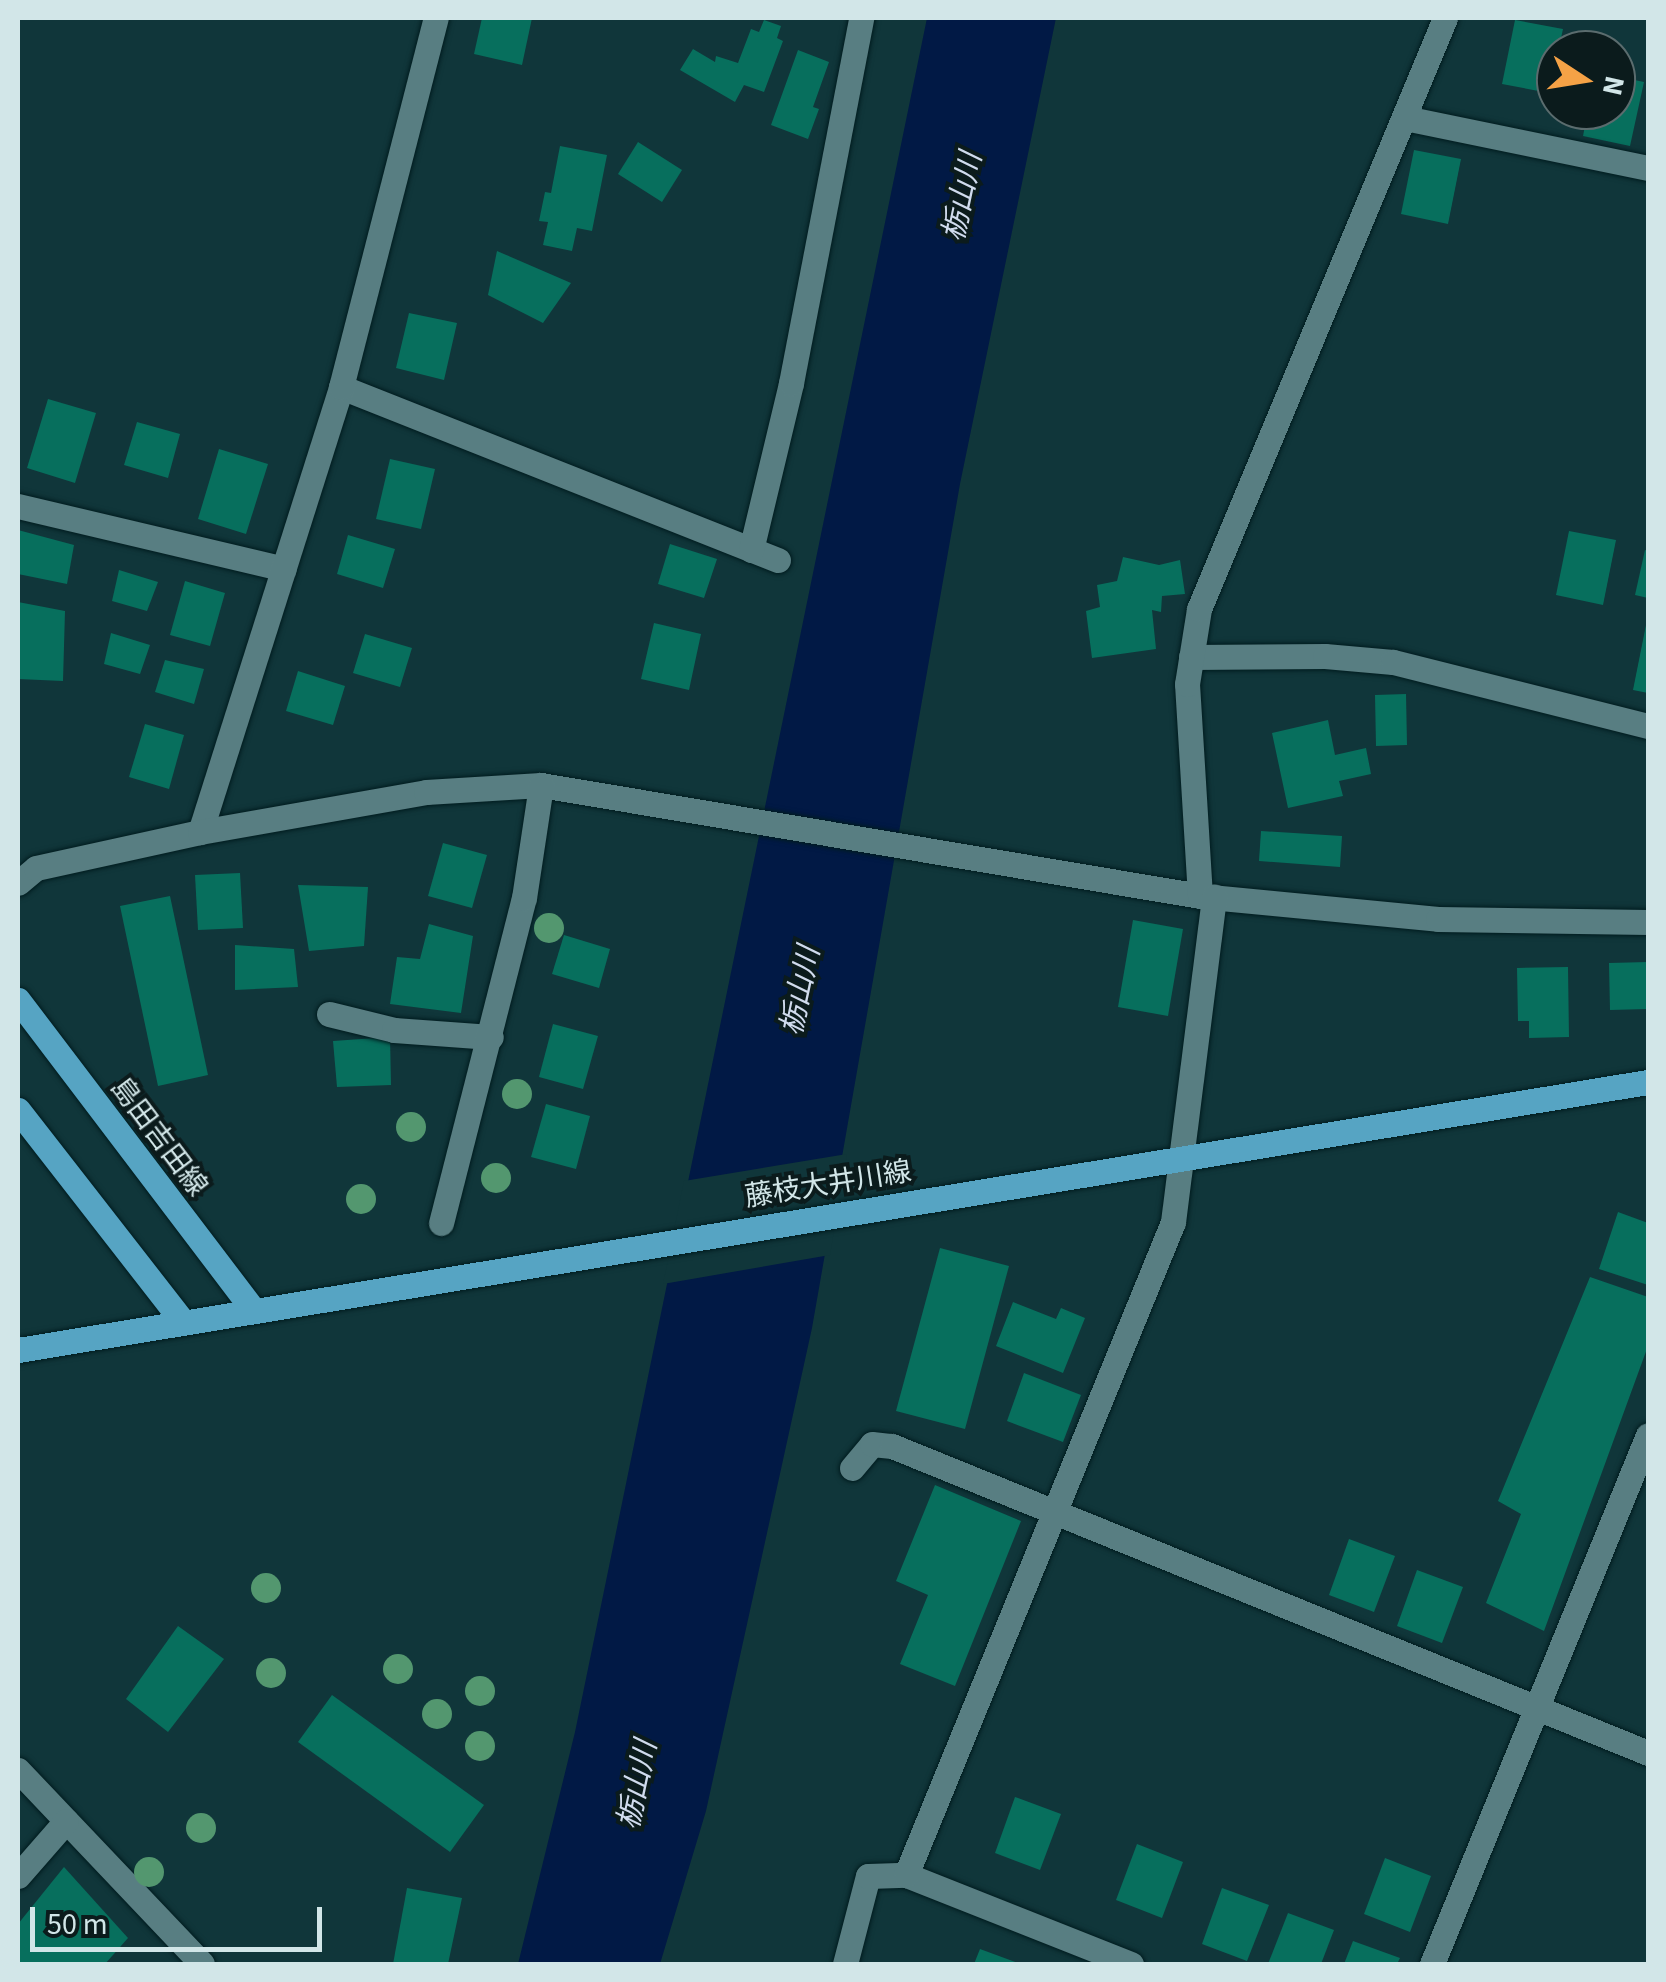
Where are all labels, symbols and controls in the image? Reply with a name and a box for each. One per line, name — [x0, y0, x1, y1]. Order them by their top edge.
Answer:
north arrow — [1536, 30, 1636, 130]
text: N — [1592, 73, 1635, 99]
water label: 栃山川 — [936, 149, 990, 245]
water label: 栃山川 — [774, 943, 828, 1039]
street label: 島田吉田線 — [103, 1071, 215, 1203]
street label: 藤枝大井川線 — [742, 1154, 914, 1214]
water label: 栃山川 — [611, 1737, 665, 1833]
scale bar — [35, 1887, 328, 1949]
text: 50 m — [47, 1903, 108, 1946]

